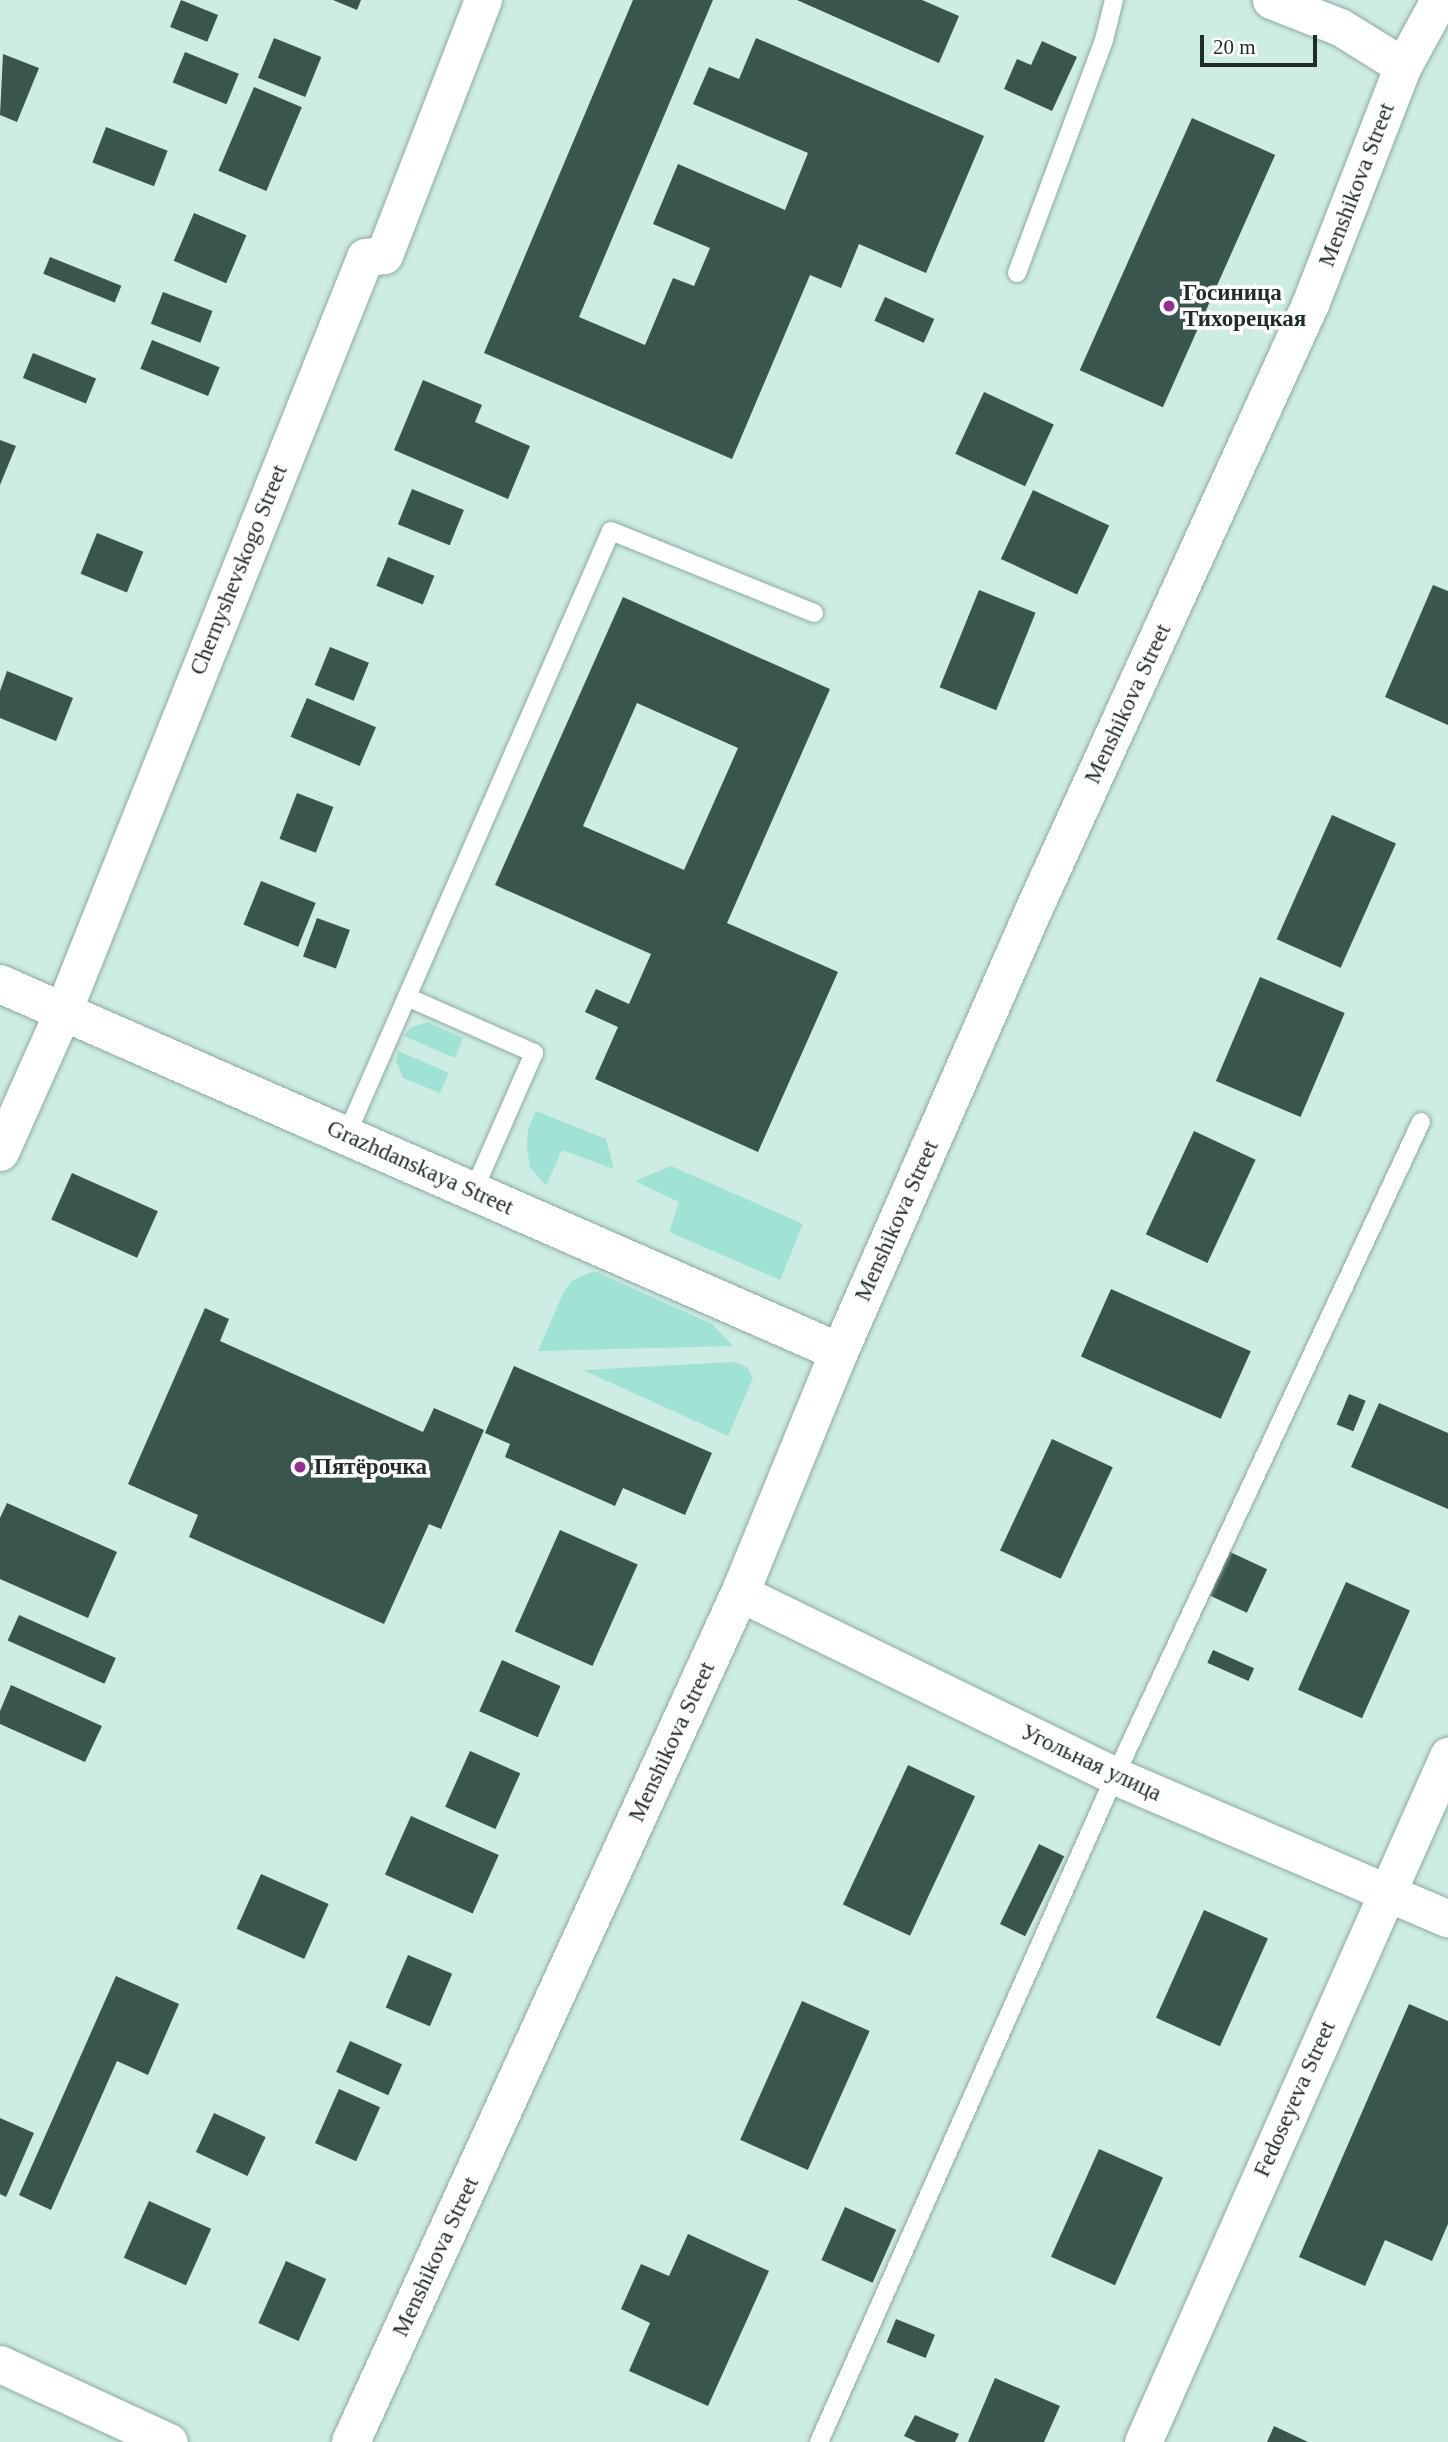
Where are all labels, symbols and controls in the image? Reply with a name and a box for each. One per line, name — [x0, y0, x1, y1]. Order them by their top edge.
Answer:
scale bar — [1203, 21, 1320, 65]
text: 20 m — [1213, 35, 1256, 59]
street label: Menshikova Street — [1313, 99, 1401, 271]
place label: Госиница Тихорецкая — [1183, 279, 1306, 333]
marker: Госиница Тихорецкая — [1161, 298, 1177, 314]
street label: Chernyshevskogo Street — [184, 461, 294, 679]
street label: Menshikova Street — [1079, 620, 1177, 788]
street label: Grazhdanskaya Street — [323, 1114, 517, 1222]
street label: Menshikova Street — [849, 1136, 945, 1306]
place label: Пятёрочка — [314, 1453, 427, 1481]
marker: Пятёрочка — [292, 1459, 308, 1475]
street label: Menshikova Street — [623, 1658, 721, 1826]
street label: Угольная улица — [1016, 1718, 1166, 1808]
street label: Fedoseyeva Street — [1248, 2017, 1342, 2181]
street label: Menshikova Street — [387, 2173, 485, 2341]

